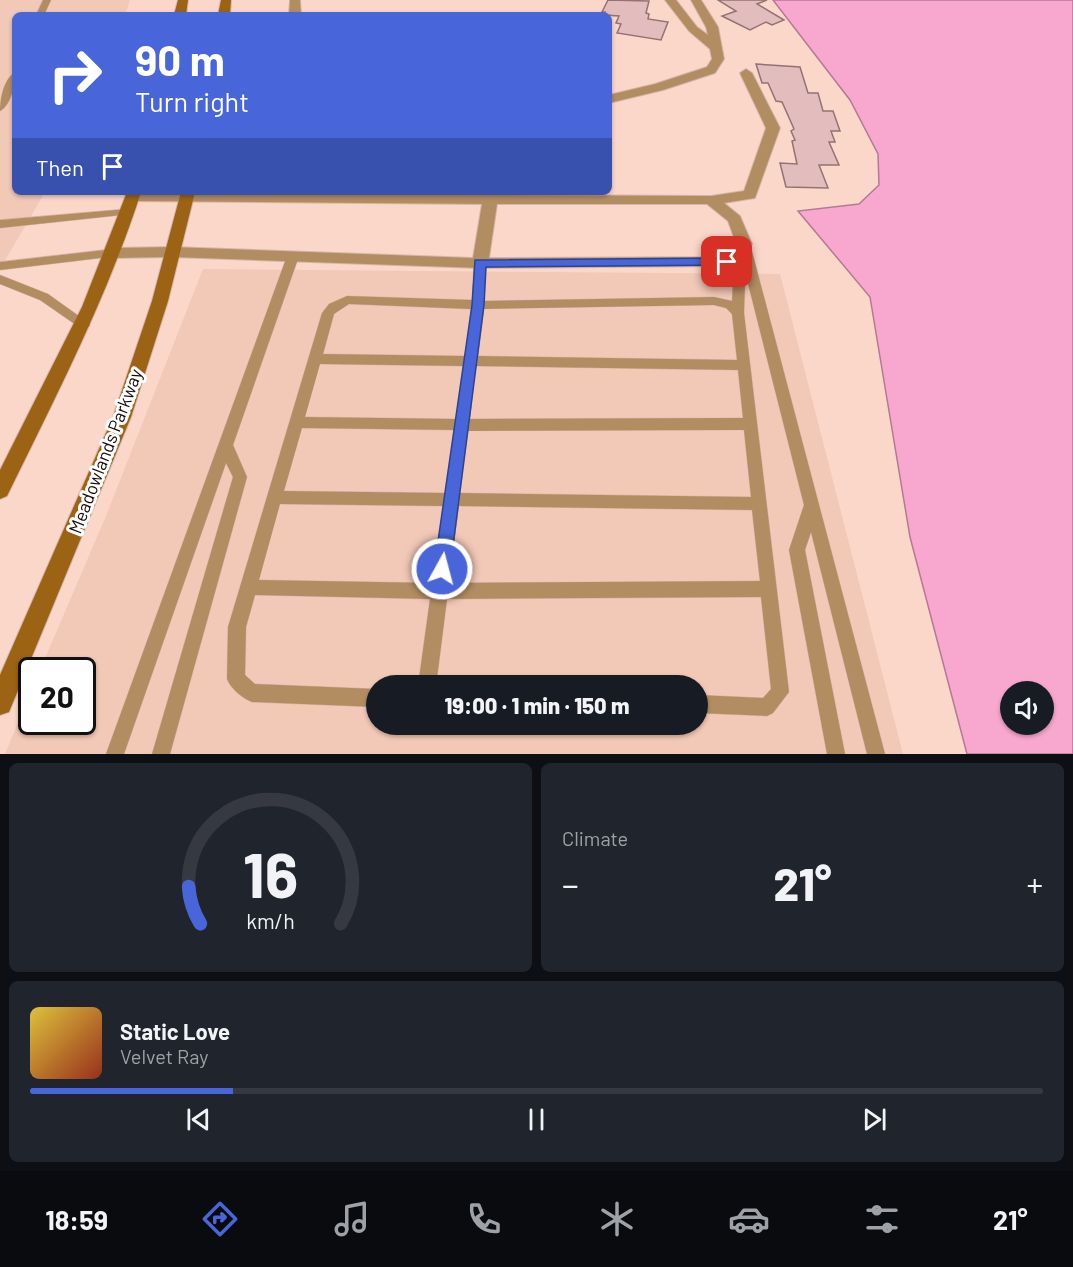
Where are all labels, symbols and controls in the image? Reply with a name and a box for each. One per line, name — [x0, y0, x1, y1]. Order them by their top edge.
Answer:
text: 90 m — [135, 34, 225, 84]
icon: right — [36, 36, 114, 114]
text: Turn right — [135, 85, 249, 117]
icon: arrive — [96, 150, 129, 183]
text: Then — [36, 154, 84, 180]
pin — [701, 236, 752, 287]
icon: arrive — [710, 245, 743, 278]
street label: Meadowlands Parkway — [63, 366, 147, 536]
position arrow — [410, 537, 474, 601]
speed limit sign: 20 — [18, 657, 96, 735]
map controls — [1000, 681, 1054, 735]
button: sound — [1000, 681, 1054, 735]
text: 19:00 · 1 min · 150 m — [445, 692, 629, 718]
text: Climate — [562, 826, 628, 850]
text: 16 — [243, 836, 298, 910]
text: 21° — [773, 856, 832, 910]
text: − — [562, 864, 579, 904]
text: + — [1026, 864, 1043, 904]
text: km/h — [246, 909, 295, 934]
text: Static Love — [120, 1018, 230, 1044]
text: Velvet Ray — [120, 1044, 209, 1068]
icon: previous — [182, 1103, 215, 1136]
icon: pause — [520, 1103, 553, 1136]
icon: next — [858, 1103, 891, 1136]
icon: directions — [199, 1198, 241, 1240]
icon: music — [331, 1198, 373, 1240]
icon: phone — [463, 1198, 505, 1240]
icon: climate — [596, 1198, 638, 1240]
icon: car — [728, 1198, 770, 1240]
icon: filters — [861, 1198, 903, 1240]
text: 18:59 — [45, 1203, 108, 1235]
text: 21° — [993, 1203, 1028, 1235]

